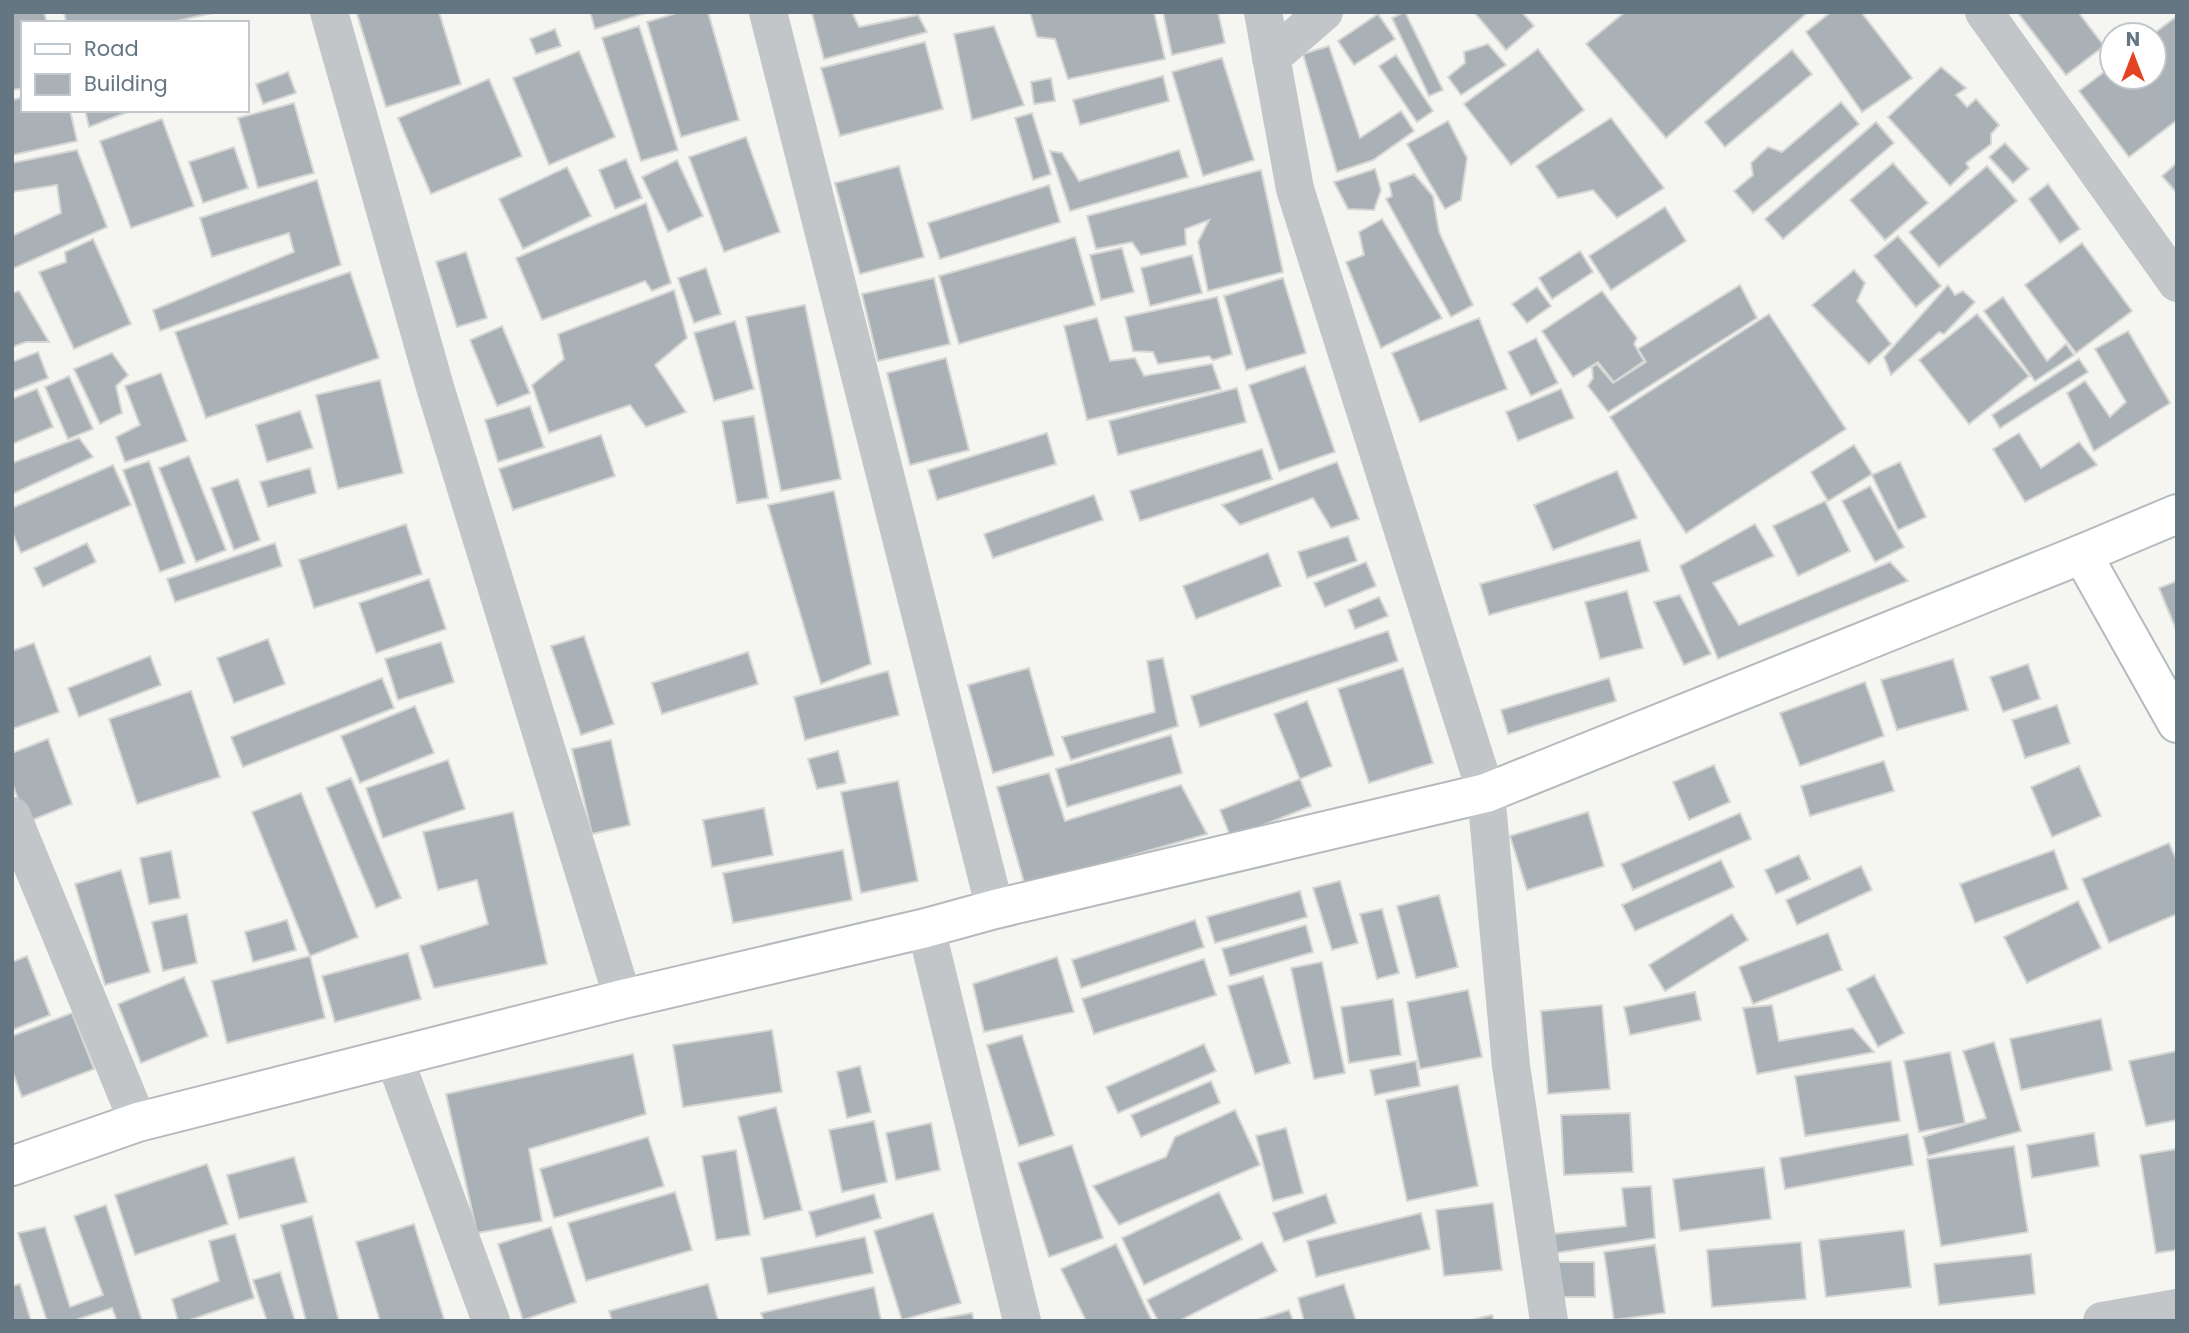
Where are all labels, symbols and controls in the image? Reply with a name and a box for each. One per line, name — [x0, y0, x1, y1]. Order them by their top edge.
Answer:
legend — [21, 21, 248, 112]
north arrow — [2098, 21, 2168, 91]
text: N — [2126, 26, 2140, 53]
text: Road — [84, 34, 139, 63]
text: Building — [84, 69, 168, 98]

